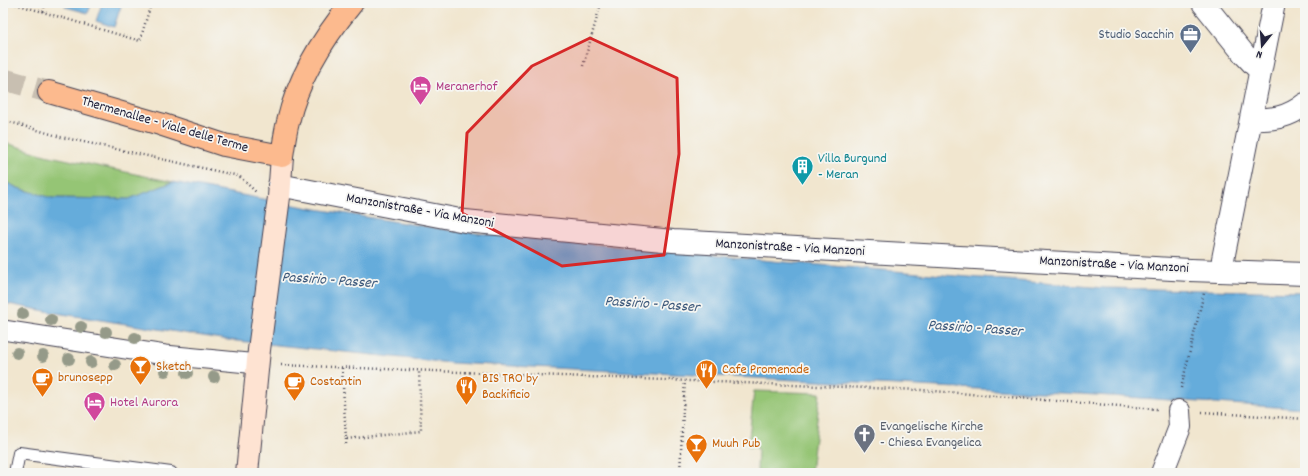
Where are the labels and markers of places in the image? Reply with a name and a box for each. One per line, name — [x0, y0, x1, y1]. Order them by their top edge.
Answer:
office icon: Studio Sacchin — [1177, 22, 1203, 55]
place label: Studio Sacchin — [1099, 25, 1174, 45]
hotel icon: Meranerhof — [408, 74, 434, 107]
place label: Meranerhof — [436, 77, 499, 97]
place label: Villa Burgund - Meran — [818, 149, 887, 185]
building icon: Villa Burgund - Meran — [789, 154, 815, 187]
bar icon: Sketch — [128, 354, 154, 387]
place label: Sketch — [156, 357, 191, 377]
restaurant icon: Cafe Promenade — [694, 357, 720, 390]
place label: Cafe Promenade — [722, 360, 809, 380]
cafe icon: brunosepp — [30, 365, 56, 398]
place label: brunosepp — [58, 368, 113, 388]
cafe icon: Costantin — [282, 369, 308, 402]
place label: BIS TRO by Backificio — [482, 369, 538, 405]
place label: Costantin — [310, 372, 361, 392]
restaurant icon: BIS TRO by Backificio — [453, 374, 479, 407]
hotel icon: Hotel Aurora — [81, 390, 107, 423]
place label: Hotel Aurora — [110, 393, 179, 413]
place label: Evangelische Kirche - Chiesa Evangelica — [880, 417, 983, 453]
church icon: Evangelische Kirche - Chiesa Evangelica — [851, 422, 877, 455]
bar icon: Muuh Pub — [684, 431, 710, 464]
place label: Muuh Pub — [712, 434, 760, 454]

